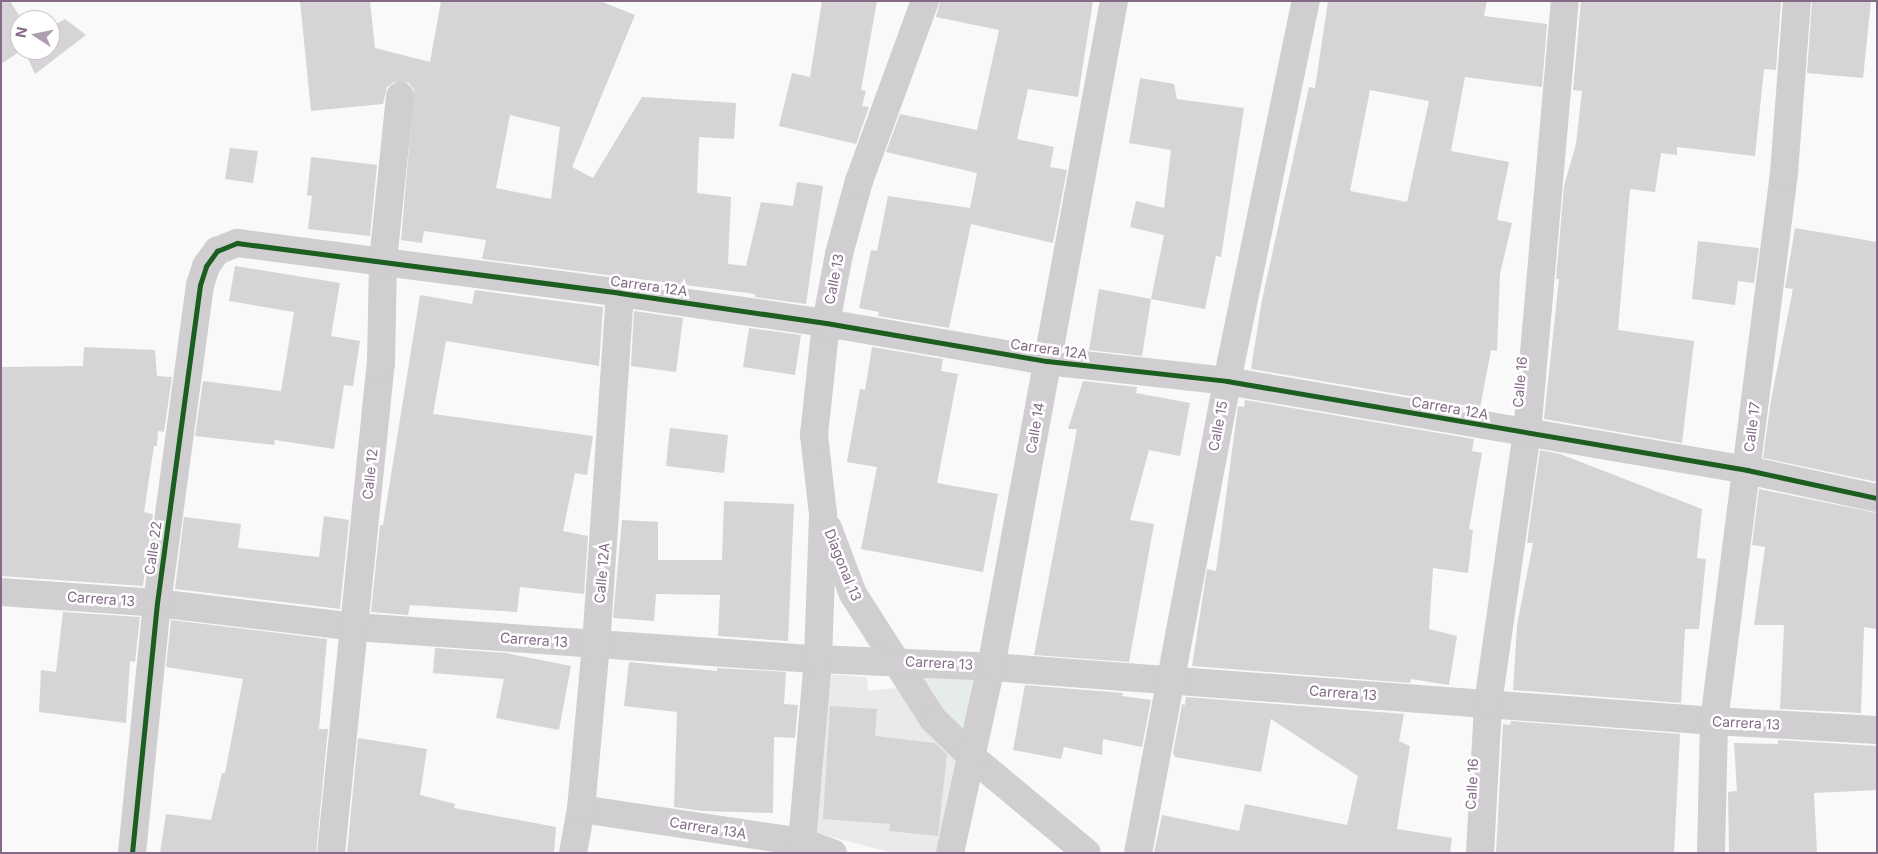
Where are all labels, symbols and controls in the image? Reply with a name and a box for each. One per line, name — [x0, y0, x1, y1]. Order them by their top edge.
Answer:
north arrow — [10, 10, 60, 60]
text: N — [11, 25, 30, 39]
street label: Calle 13 — [821, 252, 847, 306]
street label: Carrera 12A — [609, 272, 689, 300]
street label: Carrera 12A — [1009, 335, 1089, 363]
street label: Calle 16 — [1509, 356, 1531, 408]
street label: Carrera 12A — [1410, 393, 1490, 423]
street label: Calle 15 — [1205, 399, 1231, 453]
street label: Calle 14 — [1022, 401, 1048, 455]
street label: Calle 17 — [1741, 401, 1763, 453]
street label: Calle 12 — [359, 448, 381, 500]
street label: Calle 22 — [141, 520, 165, 576]
street label: Diagonal 13 — [821, 527, 865, 603]
street label: Calle 12A — [591, 542, 613, 604]
street label: Carrera 13 — [66, 588, 136, 610]
street label: Carrera 13 — [499, 629, 569, 651]
street label: Carrera 13 — [905, 653, 973, 673]
street label: Carrera 13 — [1308, 682, 1378, 704]
street label: Carrera 13 — [1712, 713, 1780, 733]
street label: Calle 16 — [1462, 758, 1482, 810]
street label: Carrera 13A — [668, 814, 748, 842]

